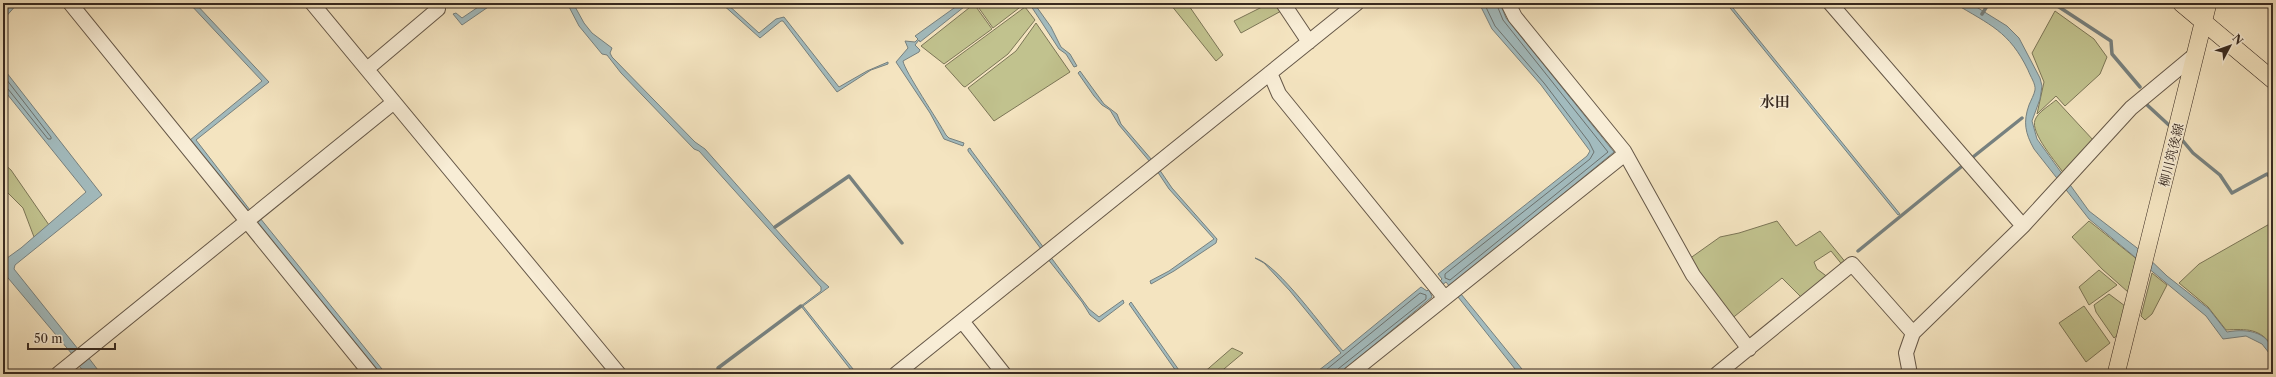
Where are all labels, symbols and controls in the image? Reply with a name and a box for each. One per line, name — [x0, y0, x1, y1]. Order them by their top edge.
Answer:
north arrow — [2210, 26, 2250, 66]
text: N — [2229, 31, 2246, 48]
district label: 水田 — [1760, 92, 1790, 111]
street label: 柳川筑後線 — [2155, 122, 2187, 188]
scale bar — [28, 325, 115, 351]
text: 50 m — [34, 331, 63, 346]

